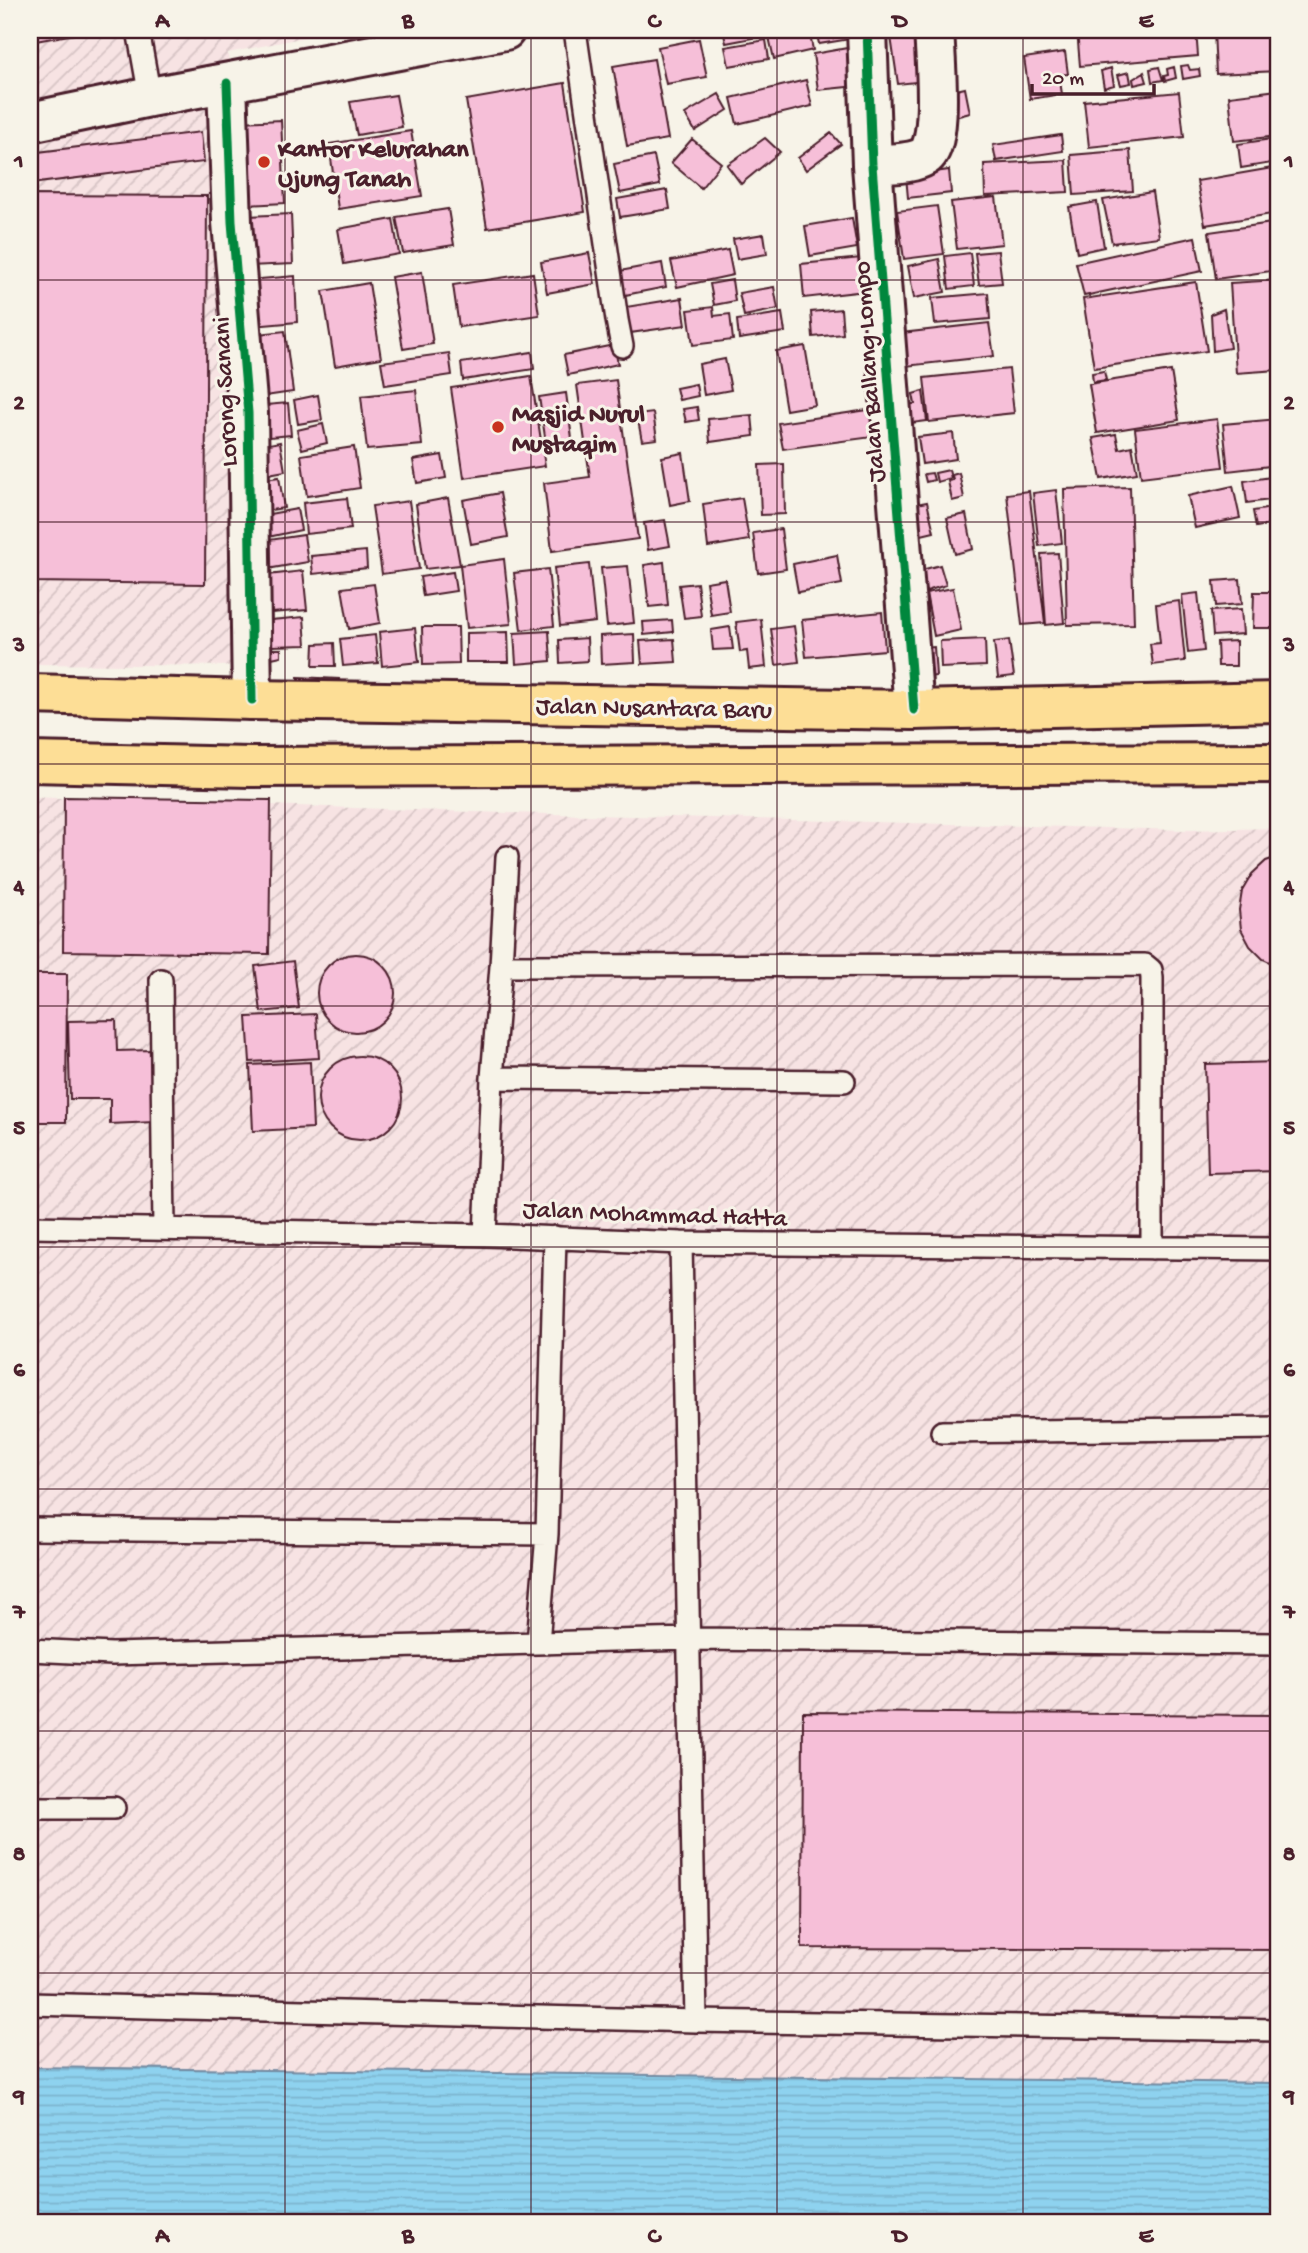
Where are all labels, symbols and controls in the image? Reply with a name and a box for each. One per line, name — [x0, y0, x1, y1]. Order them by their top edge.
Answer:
text: A — [154, 9, 170, 36]
text: B — [401, 9, 415, 36]
text: C — [648, 9, 663, 36]
text: D — [891, 9, 909, 36]
text: E — [1139, 9, 1155, 36]
scale bar — [1032, 52, 1154, 96]
text: 20 m — [1042, 68, 1084, 93]
place label: Kantor Kelurahan Ujung Tanah — [277, 136, 469, 197]
text: 1 — [13, 149, 24, 176]
text: 1 — [1283, 149, 1294, 176]
marker: Kantor Kelurahan Ujung Tanah — [256, 154, 272, 170]
street label: Jalan Ballang Lompo — [848, 260, 895, 483]
street label: Lorong Sanani — [208, 316, 247, 468]
text: 2 — [13, 391, 25, 418]
text: 2 — [1283, 391, 1295, 418]
place label: Masjid Nurul Mustaqim — [512, 401, 645, 462]
marker: Masjid Nurul Mustaqim — [490, 419, 506, 435]
text: 3 — [12, 633, 25, 660]
text: 3 — [1282, 633, 1295, 660]
street label: Jalan Nusantara Baru — [535, 693, 772, 728]
text: 4 — [13, 875, 25, 902]
text: 4 — [1283, 875, 1295, 902]
text: 5 — [13, 1116, 25, 1143]
text: 5 — [1283, 1116, 1295, 1143]
street label: Jalan Mohammad Hatta — [522, 1196, 789, 1237]
text: 6 — [13, 1358, 26, 1385]
text: 6 — [1283, 1358, 1296, 1385]
text: 7 — [12, 1600, 26, 1627]
text: 7 — [1282, 1600, 1296, 1627]
text: 8 — [13, 1842, 26, 1869]
text: 8 — [1283, 1842, 1296, 1869]
text: 9 — [12, 2084, 25, 2111]
text: 9 — [1282, 2084, 1295, 2111]
text: A — [154, 2224, 170, 2251]
text: B — [401, 2224, 415, 2251]
text: C — [648, 2224, 663, 2251]
text: D — [891, 2224, 909, 2251]
text: E — [1139, 2224, 1155, 2251]

